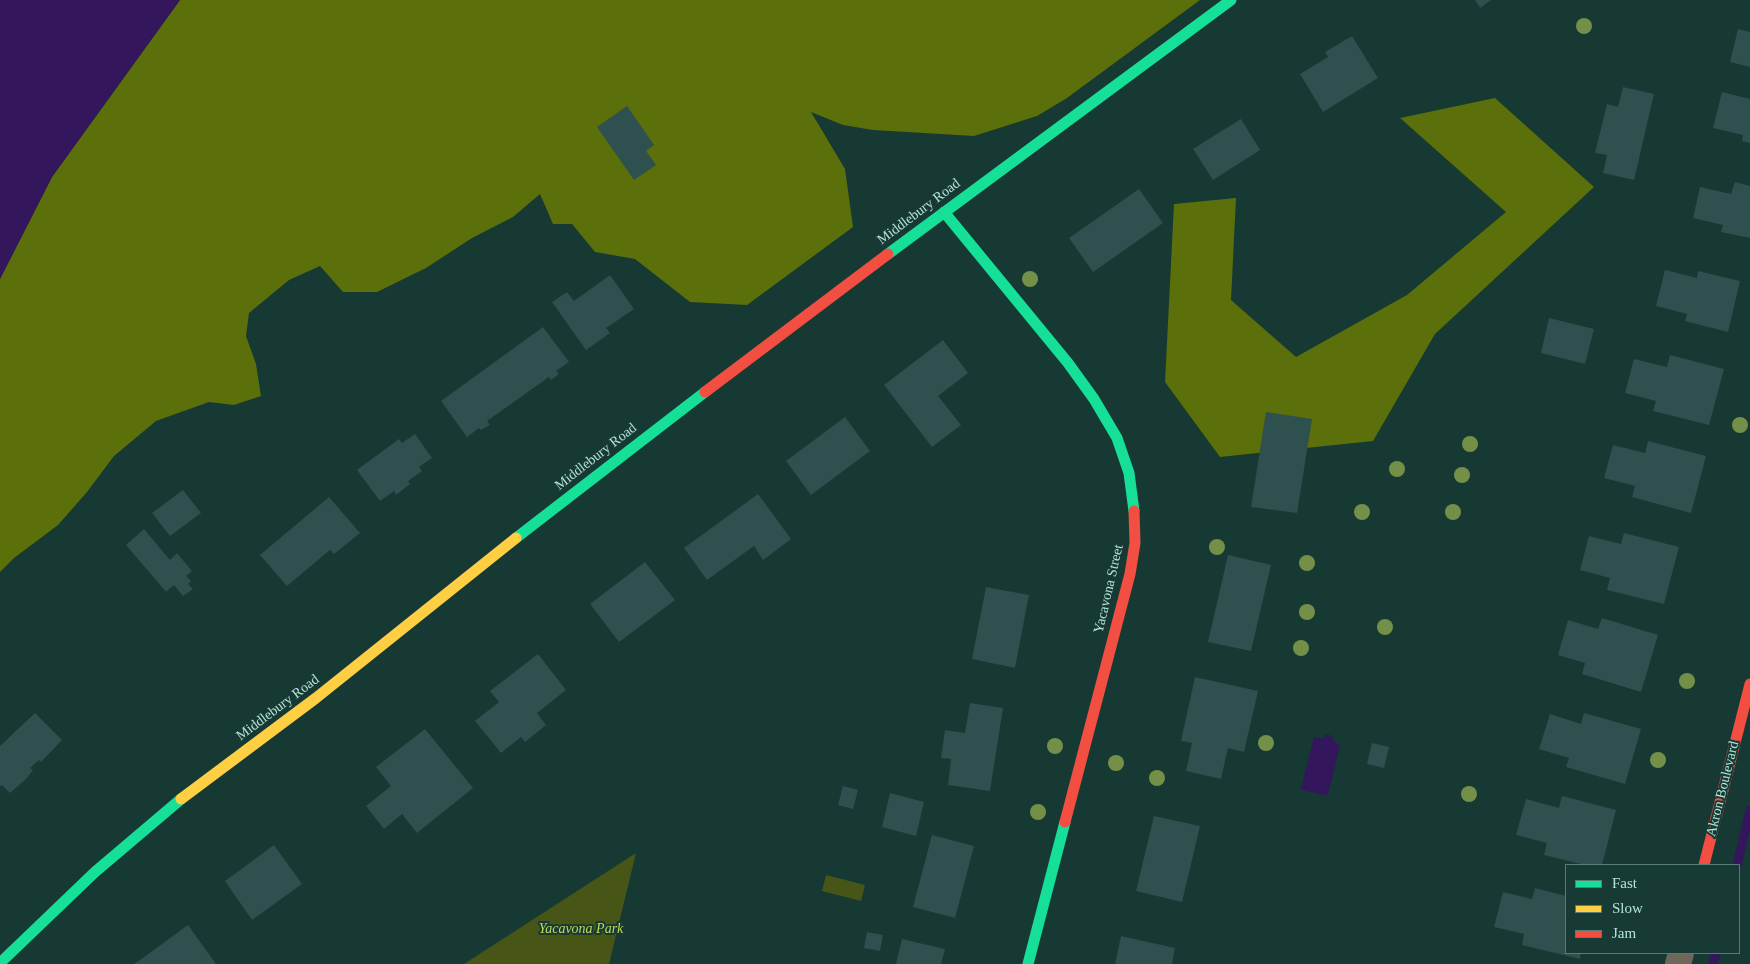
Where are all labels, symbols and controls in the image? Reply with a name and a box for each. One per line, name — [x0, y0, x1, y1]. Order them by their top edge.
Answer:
street label: Middlebury Road — [874, 175, 964, 249]
street label: Middlebury Road — [552, 420, 640, 494]
street label: Yacavona Street — [1091, 543, 1127, 635]
street label: Middlebury Road — [233, 671, 323, 745]
street label: Akron Boulevard — [1703, 740, 1743, 838]
legend — [1565, 864, 1740, 954]
text: Fast — [1612, 875, 1637, 891]
text: Slow — [1612, 900, 1643, 916]
park label: Yacavona Park — [539, 921, 623, 937]
text: Jam — [1612, 925, 1636, 941]

